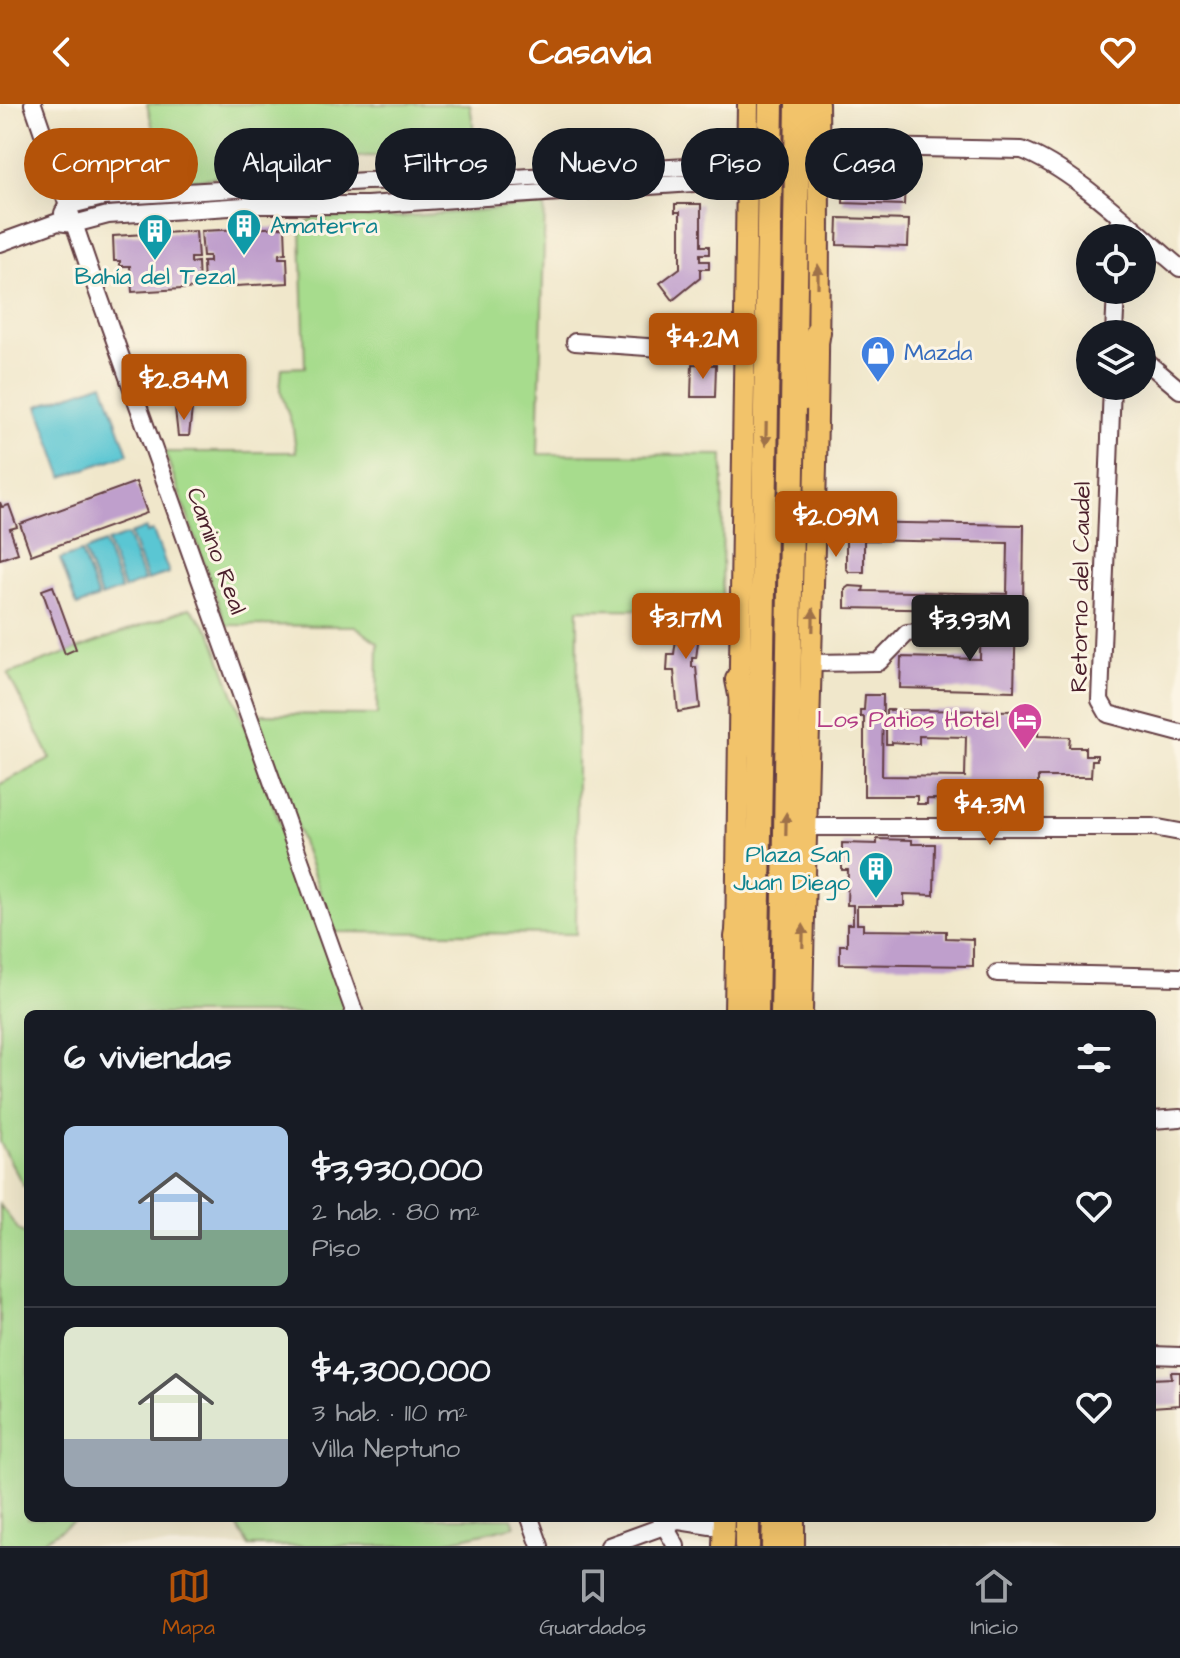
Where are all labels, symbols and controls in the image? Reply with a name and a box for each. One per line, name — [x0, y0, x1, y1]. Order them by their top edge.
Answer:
text: Casavia — [529, 27, 651, 78]
icon: back — [40, 30, 84, 74]
icon: heart — [1096, 30, 1140, 74]
chip: Comprar — [24, 128, 198, 200]
chip: Alquilar — [214, 128, 359, 200]
chip: Filtros — [375, 128, 516, 200]
chip: Nuevo — [532, 128, 665, 200]
chip: Piso — [681, 128, 789, 200]
chip: Casa — [805, 128, 923, 200]
building icon: Amaterra — [225, 207, 263, 257]
place label: Amaterra — [270, 209, 378, 243]
building icon: Bahía del Tezal — [136, 212, 174, 262]
map controls — [1076, 224, 1156, 400]
button: locate — [1076, 224, 1156, 304]
place label: Bahía del Tezal — [74, 260, 236, 294]
one-way arrow — [812, 263, 824, 288]
pin: $4.2M — [647, 313, 759, 381]
button: layers — [1076, 320, 1156, 400]
text: $4.2M — [667, 321, 739, 357]
shop icon: Mazda — [859, 334, 897, 384]
place label: Mazda — [904, 336, 972, 370]
pin: $2.84M — [119, 354, 249, 422]
text: $2.84M — [139, 362, 229, 398]
one-way arrow — [760, 422, 772, 447]
street label: Retorno del Caudel — [1062, 481, 1100, 693]
street label: Camino Real — [177, 483, 255, 619]
pin: $2.09M — [771, 491, 901, 559]
text: $2.09M — [793, 499, 879, 535]
pin: $3.17M — [621, 593, 751, 661]
pin: $3.93M — [905, 595, 1035, 663]
text: $3.17M — [650, 601, 722, 637]
text: $3.93M — [930, 603, 1010, 639]
one-way arrow — [807, 607, 819, 632]
hotel icon: Los Patios Hotel — [1006, 701, 1044, 751]
place label: Los Patios Hotel — [817, 703, 999, 737]
pin: $4.3M — [934, 779, 1046, 847]
text: $4.3M — [955, 787, 1025, 823]
one-way arrow — [780, 811, 793, 836]
place label: Plaza San Juan Diego — [733, 838, 851, 901]
building icon: Plaza San Juan Diego — [857, 850, 895, 900]
one-way arrow — [797, 923, 809, 948]
text: 6 viviendas — [64, 1034, 232, 1082]
icon: filters — [1072, 1036, 1116, 1080]
text: $3,930,000 — [312, 1146, 483, 1194]
icon: home — [128, 1158, 224, 1254]
icon: heart — [1072, 1184, 1116, 1228]
text: 2 hab. · 80 m² — [312, 1194, 480, 1230]
text: Piso — [312, 1230, 360, 1266]
text: $4,300,000 — [312, 1347, 491, 1395]
icon: home — [128, 1359, 224, 1455]
icon: heart — [1072, 1385, 1116, 1429]
text: 3 hab. · 110 m² — [312, 1395, 468, 1431]
text: Villa Neptuno — [312, 1431, 460, 1467]
tab: Mapa — [162, 1564, 215, 1643]
tab: Guardados — [539, 1564, 646, 1643]
tab: Inicio — [971, 1564, 1018, 1643]

